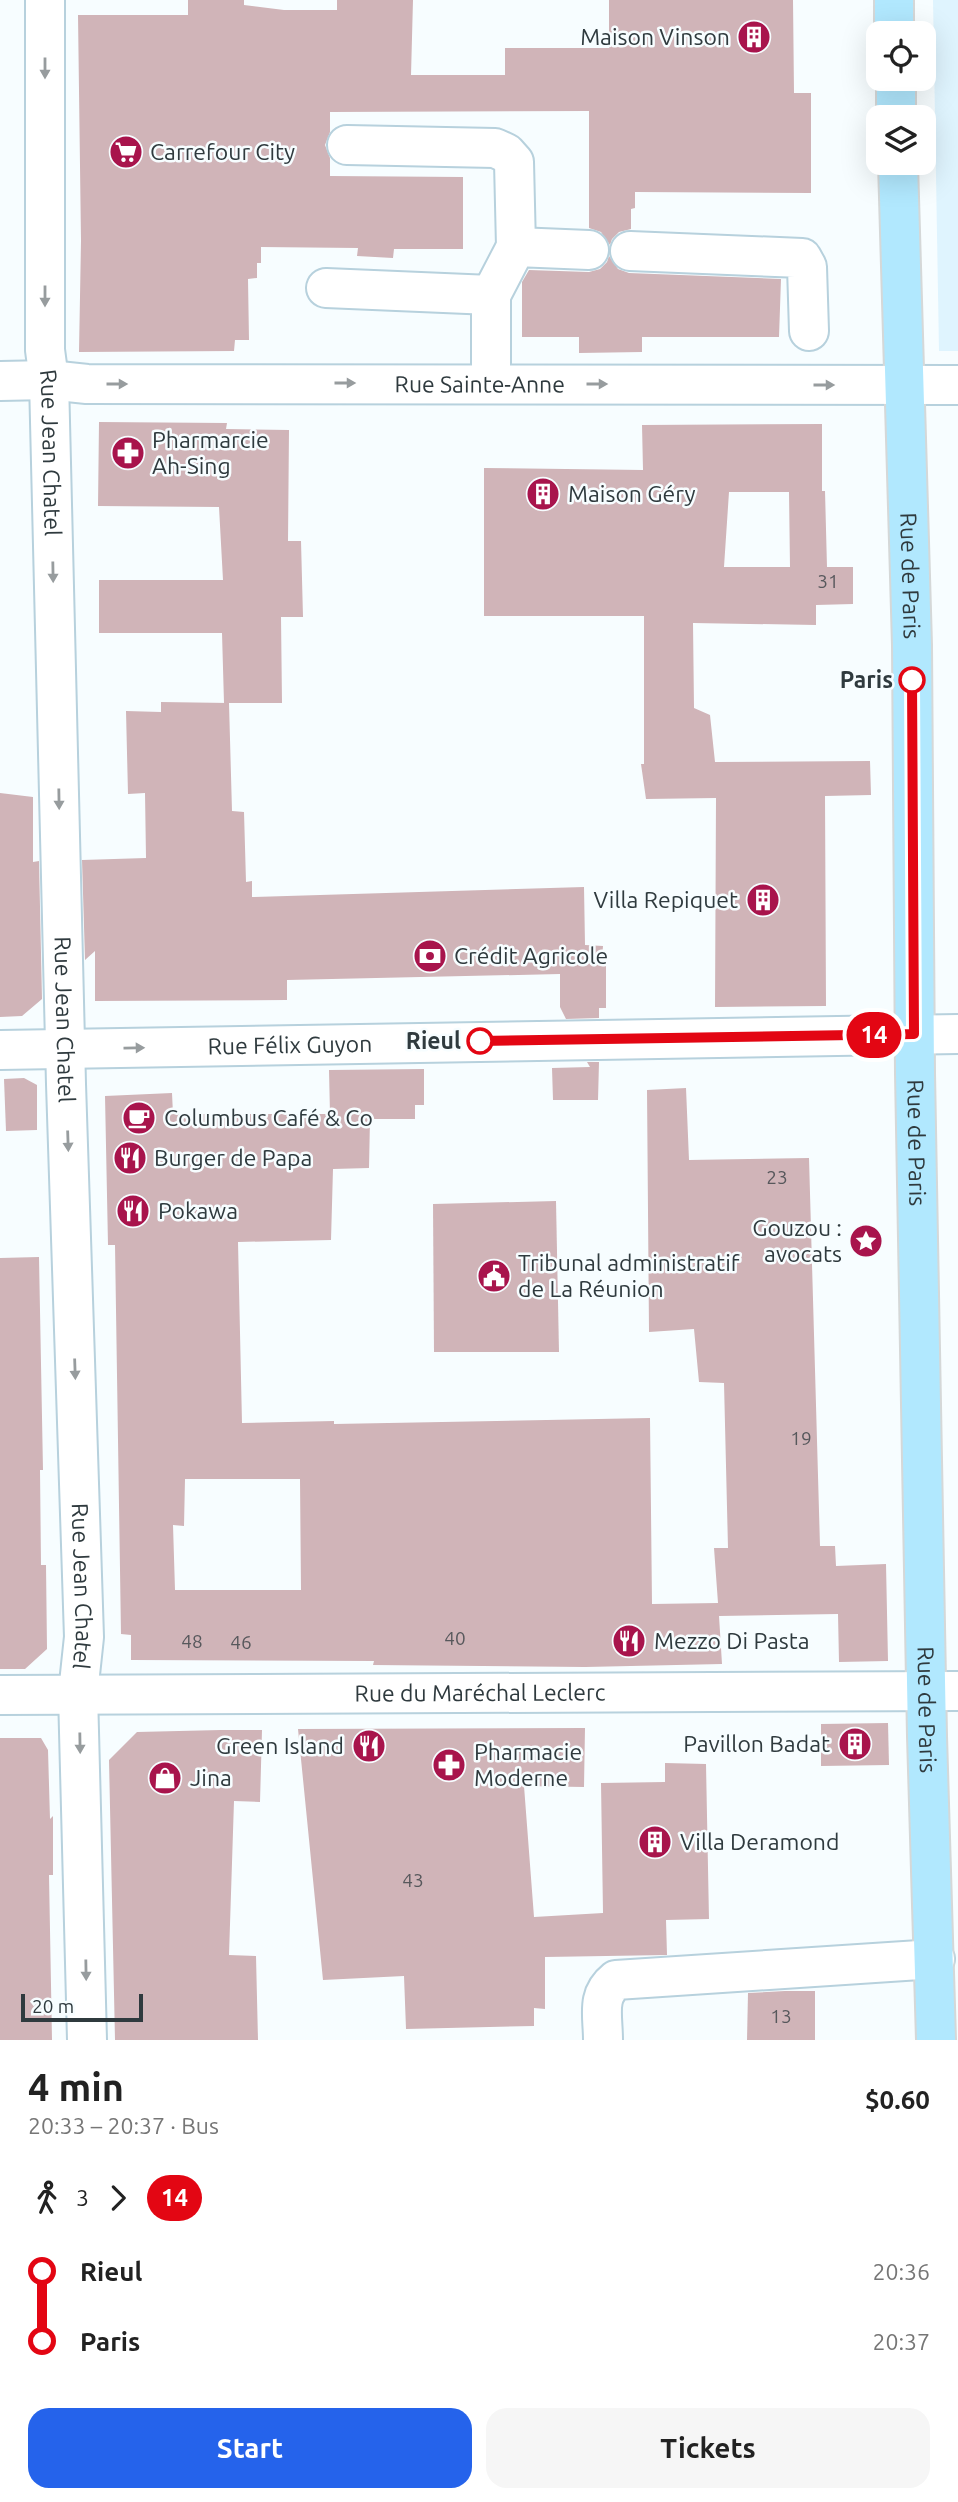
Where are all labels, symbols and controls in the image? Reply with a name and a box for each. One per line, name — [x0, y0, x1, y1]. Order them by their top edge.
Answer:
building icon: Maison Vinson — [735, 18, 773, 56]
map controls — [866, 21, 936, 175]
button: locate — [866, 21, 936, 91]
place label: Maison Vinson — [580, 24, 730, 49]
one-way arrow — [39, 57, 51, 79]
button: layers — [866, 105, 936, 175]
supermarket icon: Carrefour City — [107, 133, 145, 171]
place label: Carrefour City — [150, 139, 295, 164]
one-way arrow — [39, 285, 51, 307]
street label: Rue Jean Chatel — [36, 368, 66, 536]
street label: Rue Sainte-Anne — [395, 371, 565, 397]
one-way arrow — [334, 377, 356, 389]
one-way arrow — [106, 378, 128, 390]
one-way arrow — [586, 378, 608, 389]
one-way arrow — [813, 379, 835, 391]
place label: Pharmarcie Ah-Sing — [152, 427, 269, 478]
pharmacy icon: Pharmarcie Ah-Sing — [109, 434, 147, 472]
building icon: Maison Géry — [524, 475, 562, 513]
place label: Maison Géry — [568, 481, 696, 506]
street label: Rue de Paris — [896, 512, 925, 639]
one-way arrow — [48, 561, 59, 583]
house number: 31 — [817, 570, 839, 592]
place label: Paris — [840, 667, 893, 692]
marker: Paris — [899, 667, 925, 693]
one-way arrow — [53, 789, 65, 811]
building icon: Villa Repiquet — [744, 881, 782, 919]
place label: Villa Repiquet — [594, 887, 738, 912]
street label: Rue Jean Chatel — [50, 936, 80, 1103]
bank icon: Crédit Agricole — [411, 937, 449, 975]
place label: Crédit Agricole — [454, 943, 608, 968]
line badge: 14 — [842, 1012, 906, 1058]
text: 14 — [860, 1021, 888, 1048]
place label: Rieul — [406, 1028, 461, 1053]
marker: Rieul — [467, 1028, 493, 1054]
street label: Rue Félix Guyon — [207, 1031, 373, 1059]
one-way arrow — [123, 1042, 145, 1053]
street label: Rue de Paris — [903, 1079, 930, 1206]
cafe icon: Columbus Café & Co — [120, 1099, 158, 1137]
place label: Columbus Café & Co — [164, 1105, 373, 1130]
one-way arrow — [62, 1131, 73, 1153]
restaurant icon: Burger de Papa — [111, 1139, 149, 1177]
place label: Burger de Papa — [154, 1145, 312, 1170]
house number: 23 — [766, 1166, 788, 1188]
restaurant icon: Pokawa — [114, 1192, 152, 1230]
place label: Pokawa — [158, 1198, 238, 1223]
place label: Gouzou : avocats — [752, 1215, 842, 1266]
place icon: Gouzou : avocats — [847, 1222, 885, 1260]
place label: Tribunal administratif de La Réunion — [518, 1250, 740, 1301]
public building icon: Tribunal administratif de La Réunion — [475, 1257, 513, 1295]
one-way arrow — [70, 1358, 81, 1380]
house number: 19 — [790, 1427, 812, 1449]
street label: Rue Jean Chatel — [68, 1503, 97, 1671]
restaurant icon: Mezzo Di Pasta — [610, 1622, 648, 1660]
house number: 40 — [444, 1627, 466, 1649]
place label: Mezzo Di Pasta — [654, 1628, 810, 1653]
house number: 48 — [181, 1630, 203, 1652]
house number: 46 — [230, 1631, 252, 1653]
street label: Rue de Paris — [913, 1646, 941, 1773]
street label: Rue du Maréchal Leclerc — [355, 1679, 606, 1706]
building icon: Pavillon Badat — [836, 1725, 874, 1763]
restaurant icon: Green Island — [350, 1727, 388, 1765]
place label: Pavillon Badat — [683, 1731, 830, 1756]
one-way arrow — [74, 1732, 85, 1754]
place label: Green Island — [216, 1733, 344, 1758]
place label: Pharmacie Moderne — [474, 1739, 582, 1790]
pharmacy icon: Pharmacie Moderne — [430, 1746, 468, 1784]
shop icon: Jina — [146, 1759, 184, 1797]
place label: Jina — [190, 1765, 232, 1790]
building icon: Villa Deramond — [636, 1823, 674, 1861]
place label: Villa Deramond — [680, 1829, 839, 1854]
house number: 43 — [402, 1869, 424, 1891]
one-way arrow — [80, 1960, 91, 1982]
scale bar — [21, 1991, 144, 2023]
text: 20 m — [32, 1995, 74, 2017]
house number: 13 — [770, 2005, 792, 2027]
text: 4 min — [28, 2066, 124, 2108]
text: $0.60 — [865, 2085, 930, 2114]
text: 20:33 – 20:37 · Bus — [28, 2113, 219, 2138]
icon: walk — [28, 2179, 66, 2217]
icon: forward — [99, 2179, 137, 2217]
text: 14 — [161, 2184, 188, 2211]
text: 3 — [76, 2185, 89, 2210]
text: Rieul — [80, 2257, 142, 2286]
text: 20:36 — [872, 2259, 930, 2284]
text: Paris — [80, 2327, 140, 2356]
text: 20:37 — [872, 2329, 930, 2354]
button: Start — [28, 2408, 472, 2488]
button: Tickets — [486, 2408, 930, 2488]

